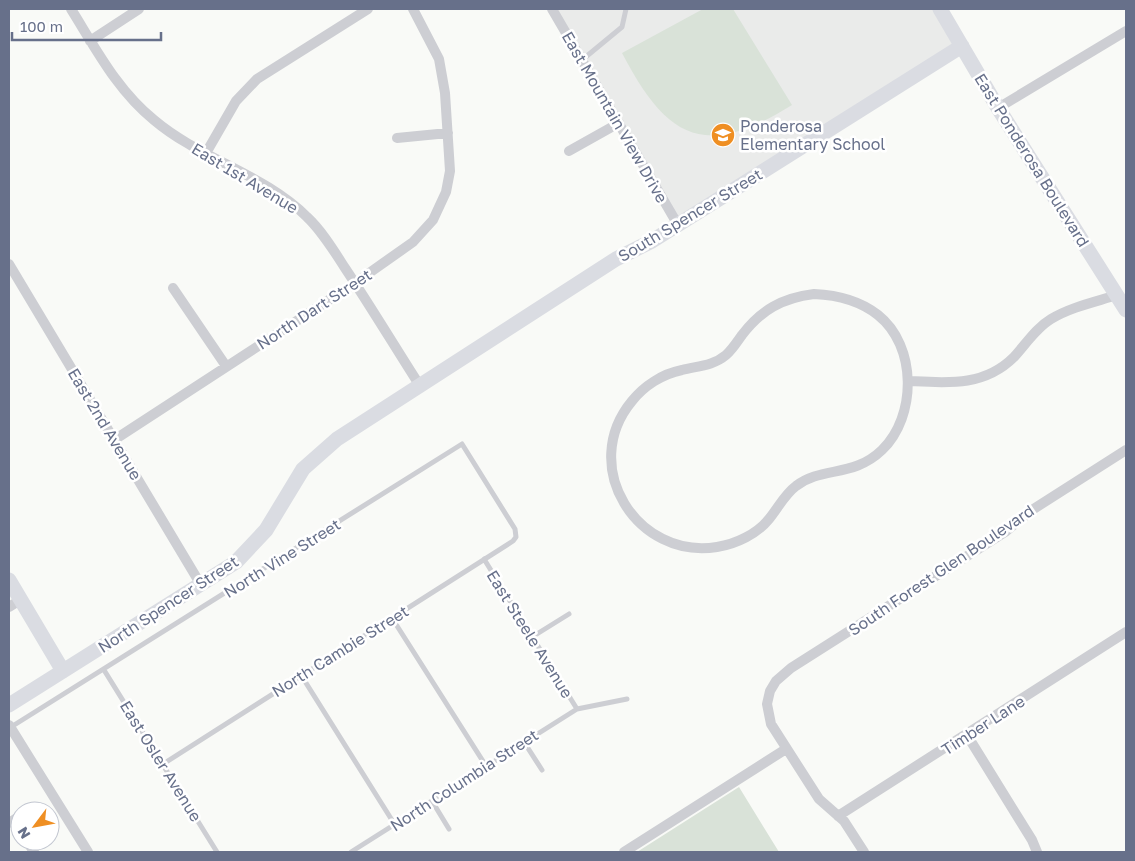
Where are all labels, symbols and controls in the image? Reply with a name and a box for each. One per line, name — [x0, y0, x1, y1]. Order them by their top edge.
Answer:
scale bar — [12, 10, 161, 42]
text: 100 m — [20, 17, 63, 35]
street label: East Mountain View Drive — [558, 28, 672, 206]
street label: East Ponderosa Boulevard — [970, 69, 1094, 251]
place label: Ponderosa Elementary School — [740, 116, 885, 154]
school or university icon: Ponderosa Elementary School — [710, 122, 736, 148]
street label: East 1st Avenue — [188, 138, 302, 218]
street label: South Spencer Street — [614, 164, 766, 266]
street label: North Dart Street — [253, 264, 375, 354]
street label: East 2nd Avenue — [64, 364, 146, 484]
street label: South Forest Glen Boulevard — [844, 500, 1038, 640]
street label: North Vine Street — [220, 514, 344, 602]
street label: North Spencer Street — [94, 551, 242, 657]
street label: East Steele Avenue — [483, 566, 577, 702]
street label: North Cambie Street — [268, 601, 412, 701]
street label: Timber Lane — [938, 691, 1028, 759]
street label: East Osler Avenue — [116, 697, 206, 825]
street label: North Columbia Street — [386, 725, 542, 835]
north arrow — [10, 801, 60, 851]
text: N — [14, 824, 34, 842]

